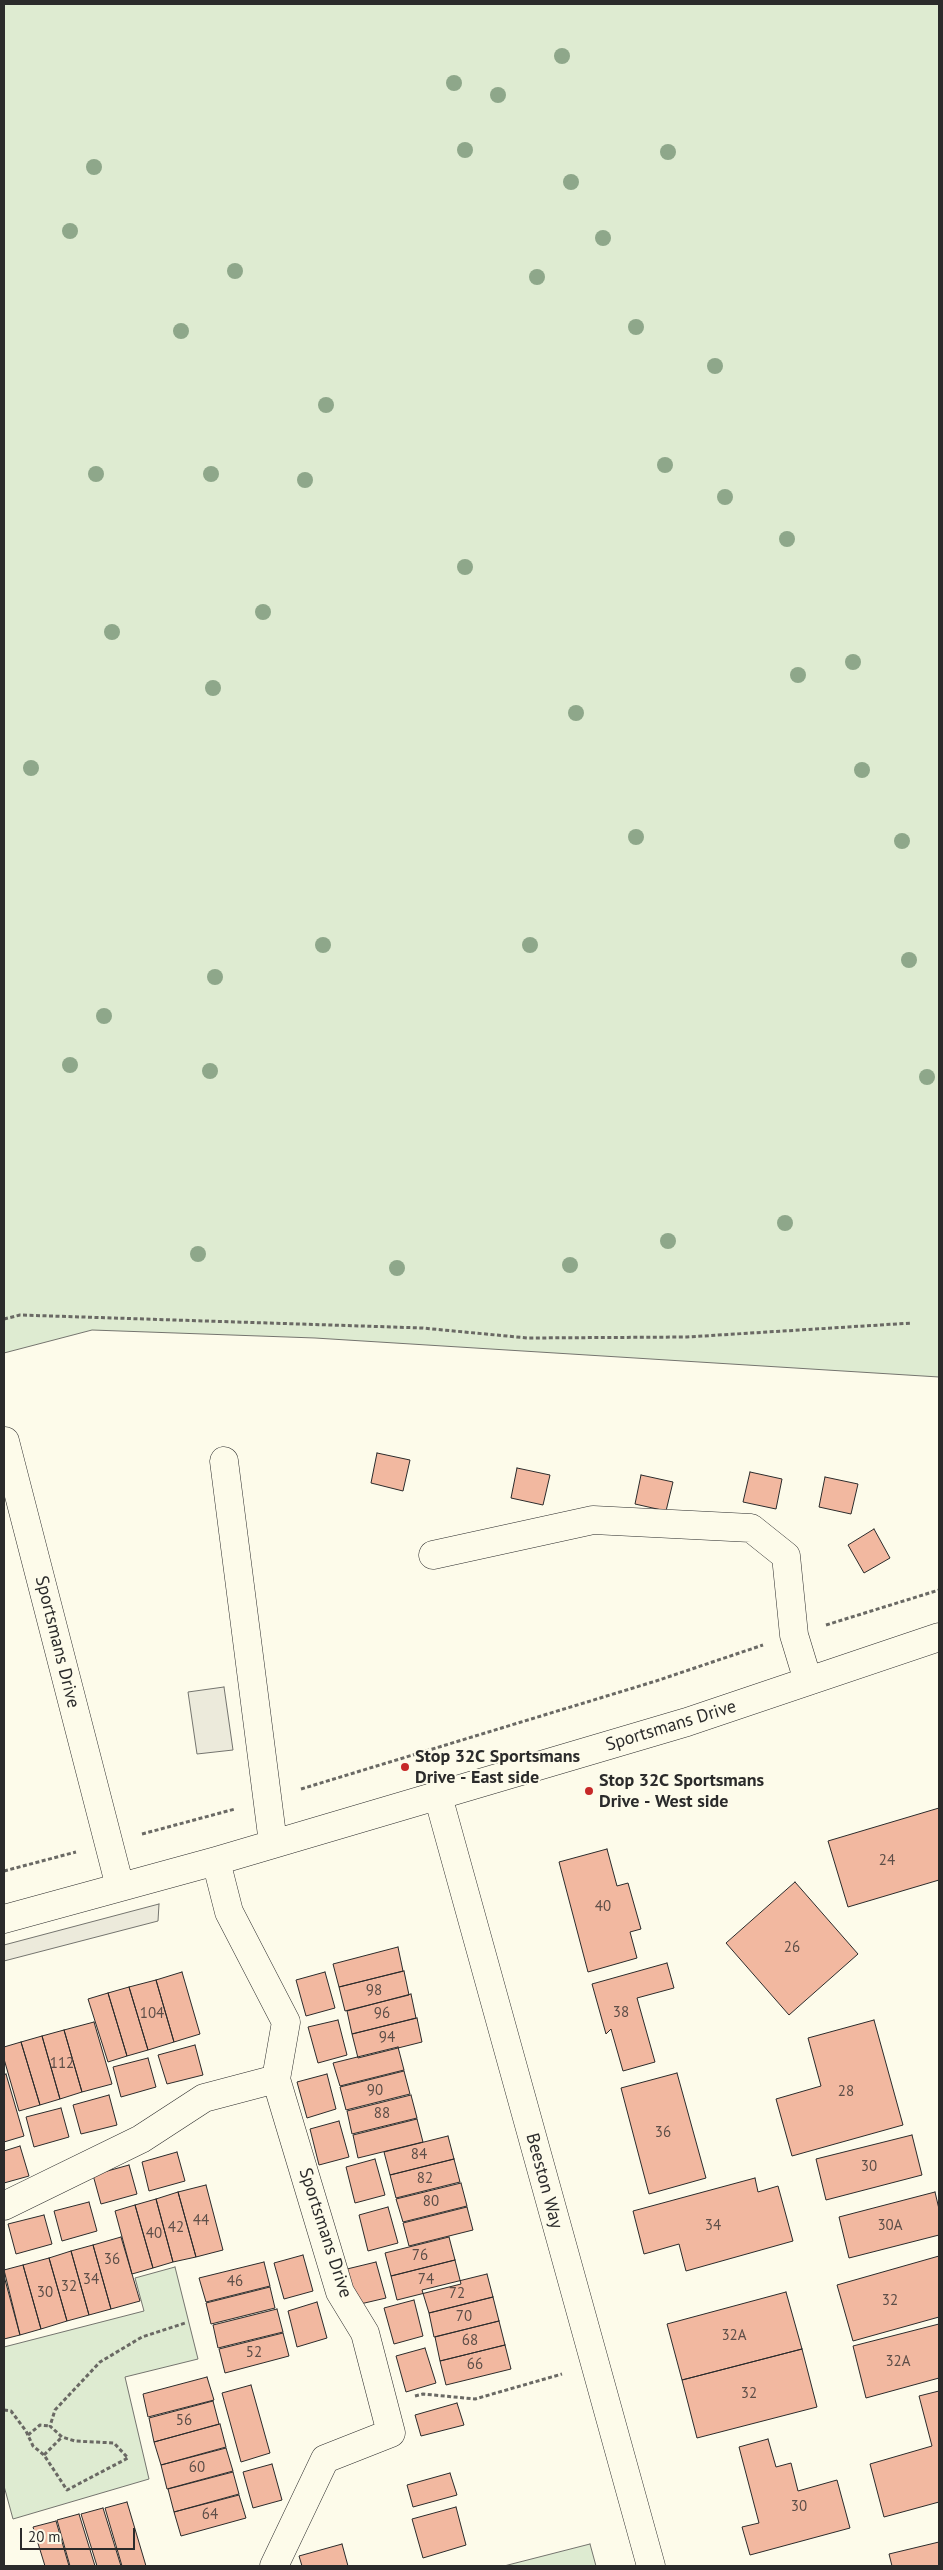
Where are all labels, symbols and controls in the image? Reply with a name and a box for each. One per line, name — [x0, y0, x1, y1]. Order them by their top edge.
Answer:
street label: Sportsmans Drive — [30, 1574, 84, 1710]
street label: Sportsmans Drive — [603, 1696, 739, 1756]
place label: Stop 32C Sportsmans Drive - East side — [415, 1746, 580, 1788]
marker: Stop 32C Sportsmans Drive - East side — [399, 1761, 411, 1773]
place label: Stop 32C Sportsmans Drive - West side — [599, 1770, 764, 1812]
marker: Stop 32C Sportsmans Drive - West side — [583, 1785, 595, 1797]
house number: 24 — [879, 1852, 895, 1870]
house number: 40 — [595, 1898, 611, 1916]
house number: 26 — [784, 1939, 800, 1957]
house number: 98 — [366, 1982, 382, 2000]
house number: 38 — [613, 2004, 629, 2022]
house number: 104 — [140, 2005, 164, 2023]
house number: 96 — [374, 2005, 390, 2023]
house number: 94 — [379, 2029, 395, 2047]
house number: 112 — [50, 2055, 74, 2073]
house number: 90 — [367, 2082, 383, 2100]
house number: 28 — [838, 2083, 854, 2101]
house number: 88 — [374, 2105, 390, 2123]
house number: 36 — [655, 2124, 671, 2142]
street label: Beeston Way — [521, 2131, 567, 2231]
house number: 84 — [411, 2146, 427, 2164]
house number: 30 — [861, 2158, 877, 2176]
street label: Sportsmans Drive — [294, 2165, 356, 2301]
house number: 82 — [417, 2170, 433, 2188]
house number: 80 — [423, 2193, 439, 2211]
house number: 44 — [193, 2212, 209, 2230]
house number: 34 — [705, 2217, 721, 2235]
house number: 30A — [877, 2217, 903, 2235]
house number: 42 — [168, 2219, 184, 2237]
house number: 40 — [146, 2225, 162, 2243]
house number: 76 — [412, 2247, 428, 2265]
house number: 36 — [104, 2251, 120, 2269]
house number: 34 — [83, 2271, 99, 2289]
house number: 74 — [418, 2271, 434, 2289]
house number: 46 — [227, 2273, 243, 2291]
house number: 32 — [61, 2278, 77, 2296]
house number: 30 — [37, 2284, 53, 2302]
house number: 72 — [449, 2285, 465, 2303]
house number: 32 — [882, 2292, 898, 2310]
house number: 70 — [456, 2308, 472, 2326]
house number: 32A — [721, 2327, 747, 2345]
house number: 68 — [462, 2332, 478, 2350]
house number: 52 — [246, 2344, 262, 2362]
house number: 32A — [885, 2353, 911, 2371]
house number: 66 — [467, 2356, 483, 2374]
house number: 32 — [741, 2385, 757, 2403]
house number: 56 — [176, 2412, 192, 2430]
house number: 60 — [189, 2459, 205, 2477]
house number: 30 — [791, 2498, 807, 2516]
house number: 64 — [202, 2506, 218, 2524]
scale bar — [22, 2518, 138, 2550]
text: 20 m — [28, 2527, 61, 2546]

